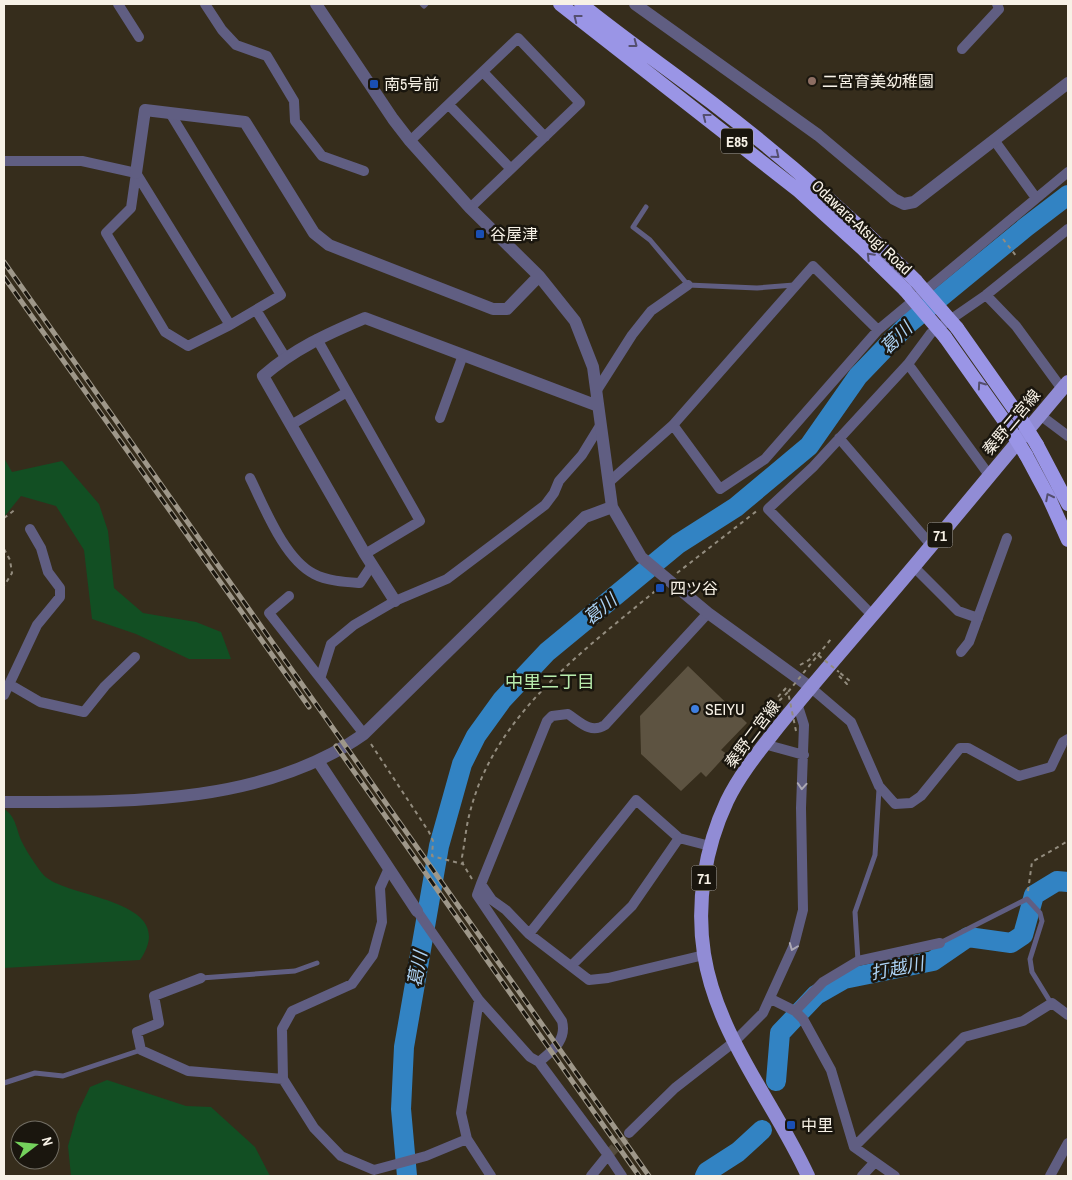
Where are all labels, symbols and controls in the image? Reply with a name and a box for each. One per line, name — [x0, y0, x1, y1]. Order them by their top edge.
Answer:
one-way arrow — [574, 14, 583, 23]
one-way arrow — [628, 38, 638, 47]
place label: 二宮育美幼稚園 — [822, 70, 934, 92]
place label: 南5号前 — [384, 73, 439, 95]
marker: 二宮育美幼稚園 — [806, 75, 818, 87]
marker: 南5号前 — [368, 78, 380, 90]
one-way arrow — [703, 114, 712, 122]
road number: E85 — [721, 128, 753, 154]
one-way arrow — [770, 149, 779, 158]
street label: Odawara-Atsugi Road — [807, 175, 917, 279]
place label: 谷屋津 — [490, 223, 538, 245]
marker: 谷屋津 — [474, 228, 486, 240]
one-way arrow — [867, 253, 876, 262]
water label: 葛川 — [874, 315, 919, 360]
one-way arrow — [978, 382, 987, 391]
street label: 秦野二宮線 — [977, 384, 1045, 460]
one-way arrow — [1044, 493, 1055, 502]
road number: 71 — [928, 522, 952, 548]
place label: 四ツ谷 — [670, 577, 718, 599]
marker: 四ツ谷 — [654, 582, 666, 594]
water label: 葛川 — [578, 587, 623, 630]
district label: 中里二丁目 — [505, 669, 595, 694]
street label: 秦野二宮線 — [719, 695, 785, 773]
place label: SEIYU — [705, 698, 744, 720]
marker: SEIYU — [689, 703, 701, 715]
one-way arrow — [797, 782, 808, 790]
road number: 71 — [692, 866, 716, 890]
one-way arrow — [789, 942, 799, 951]
water label: 葛川 — [402, 947, 433, 989]
water label: 打越川 — [868, 950, 928, 985]
place label: 中里 — [801, 1114, 833, 1136]
marker: 中里 — [785, 1119, 797, 1131]
north arrow — [10, 1120, 60, 1170]
text: N — [38, 1135, 57, 1148]

